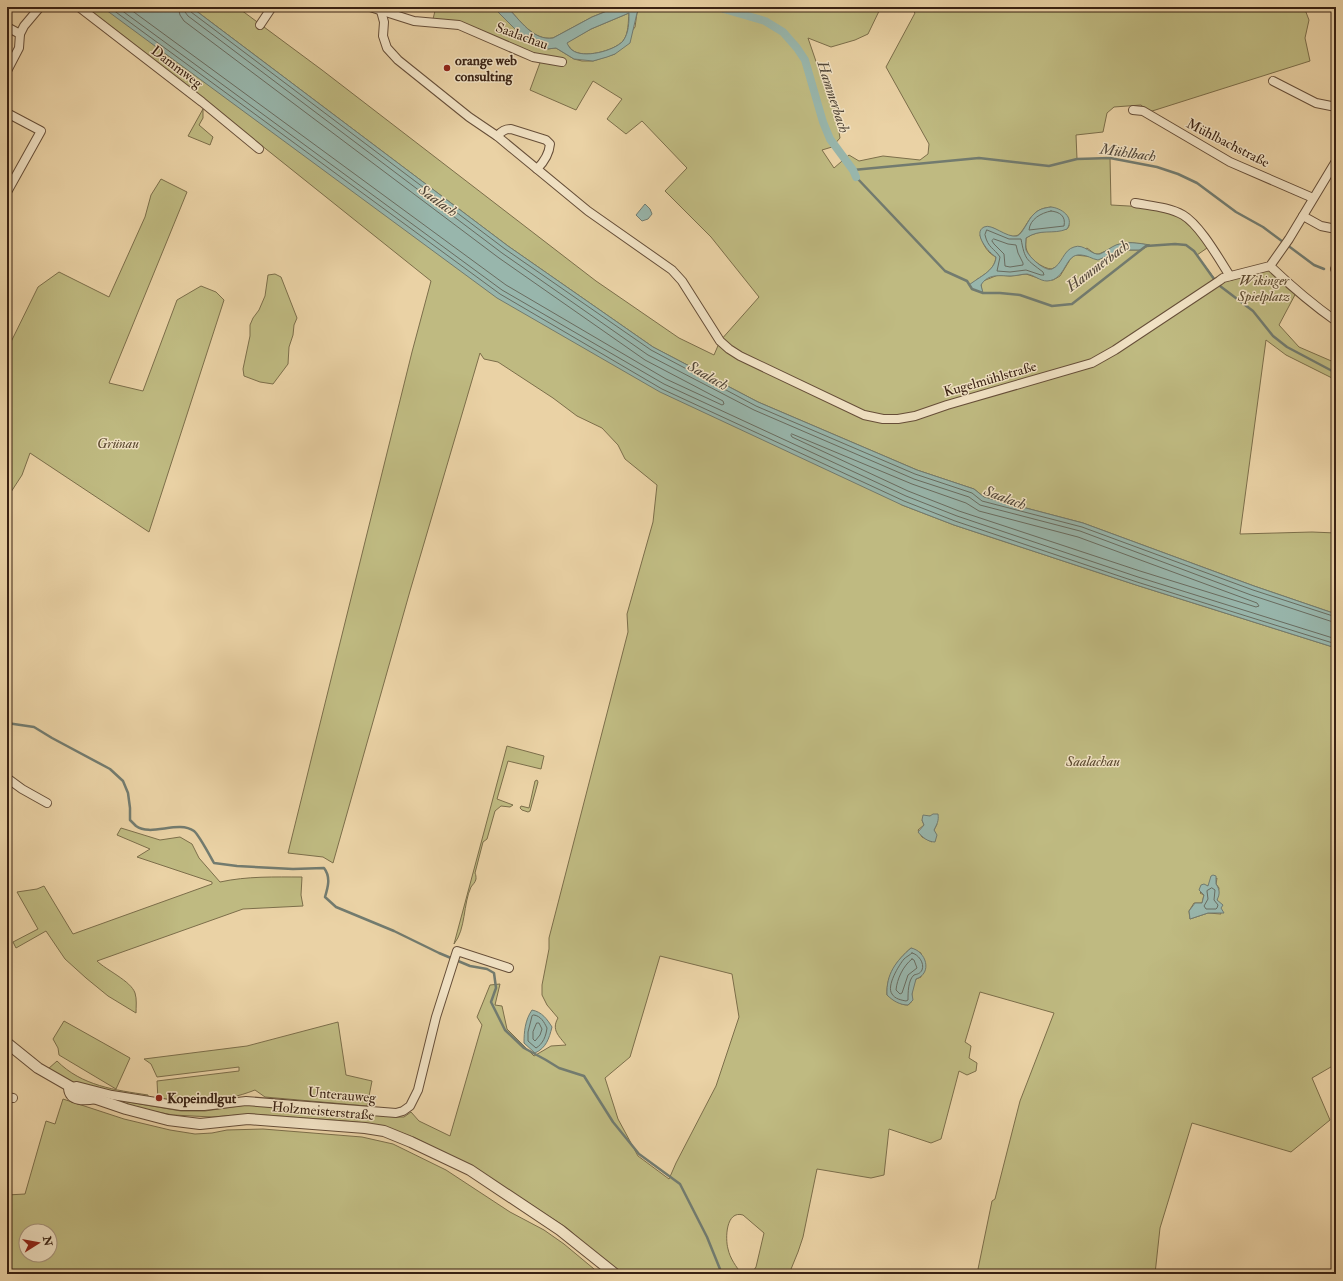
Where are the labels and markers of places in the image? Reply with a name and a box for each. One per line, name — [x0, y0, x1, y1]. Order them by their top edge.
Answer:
place label: orange web consulting — [455, 52, 517, 86]
marker: orange web consulting — [442, 63, 452, 73]
place label: Kopeindlgut — [167, 1090, 237, 1108]
marker: Kopeindlgut — [154, 1093, 164, 1103]

